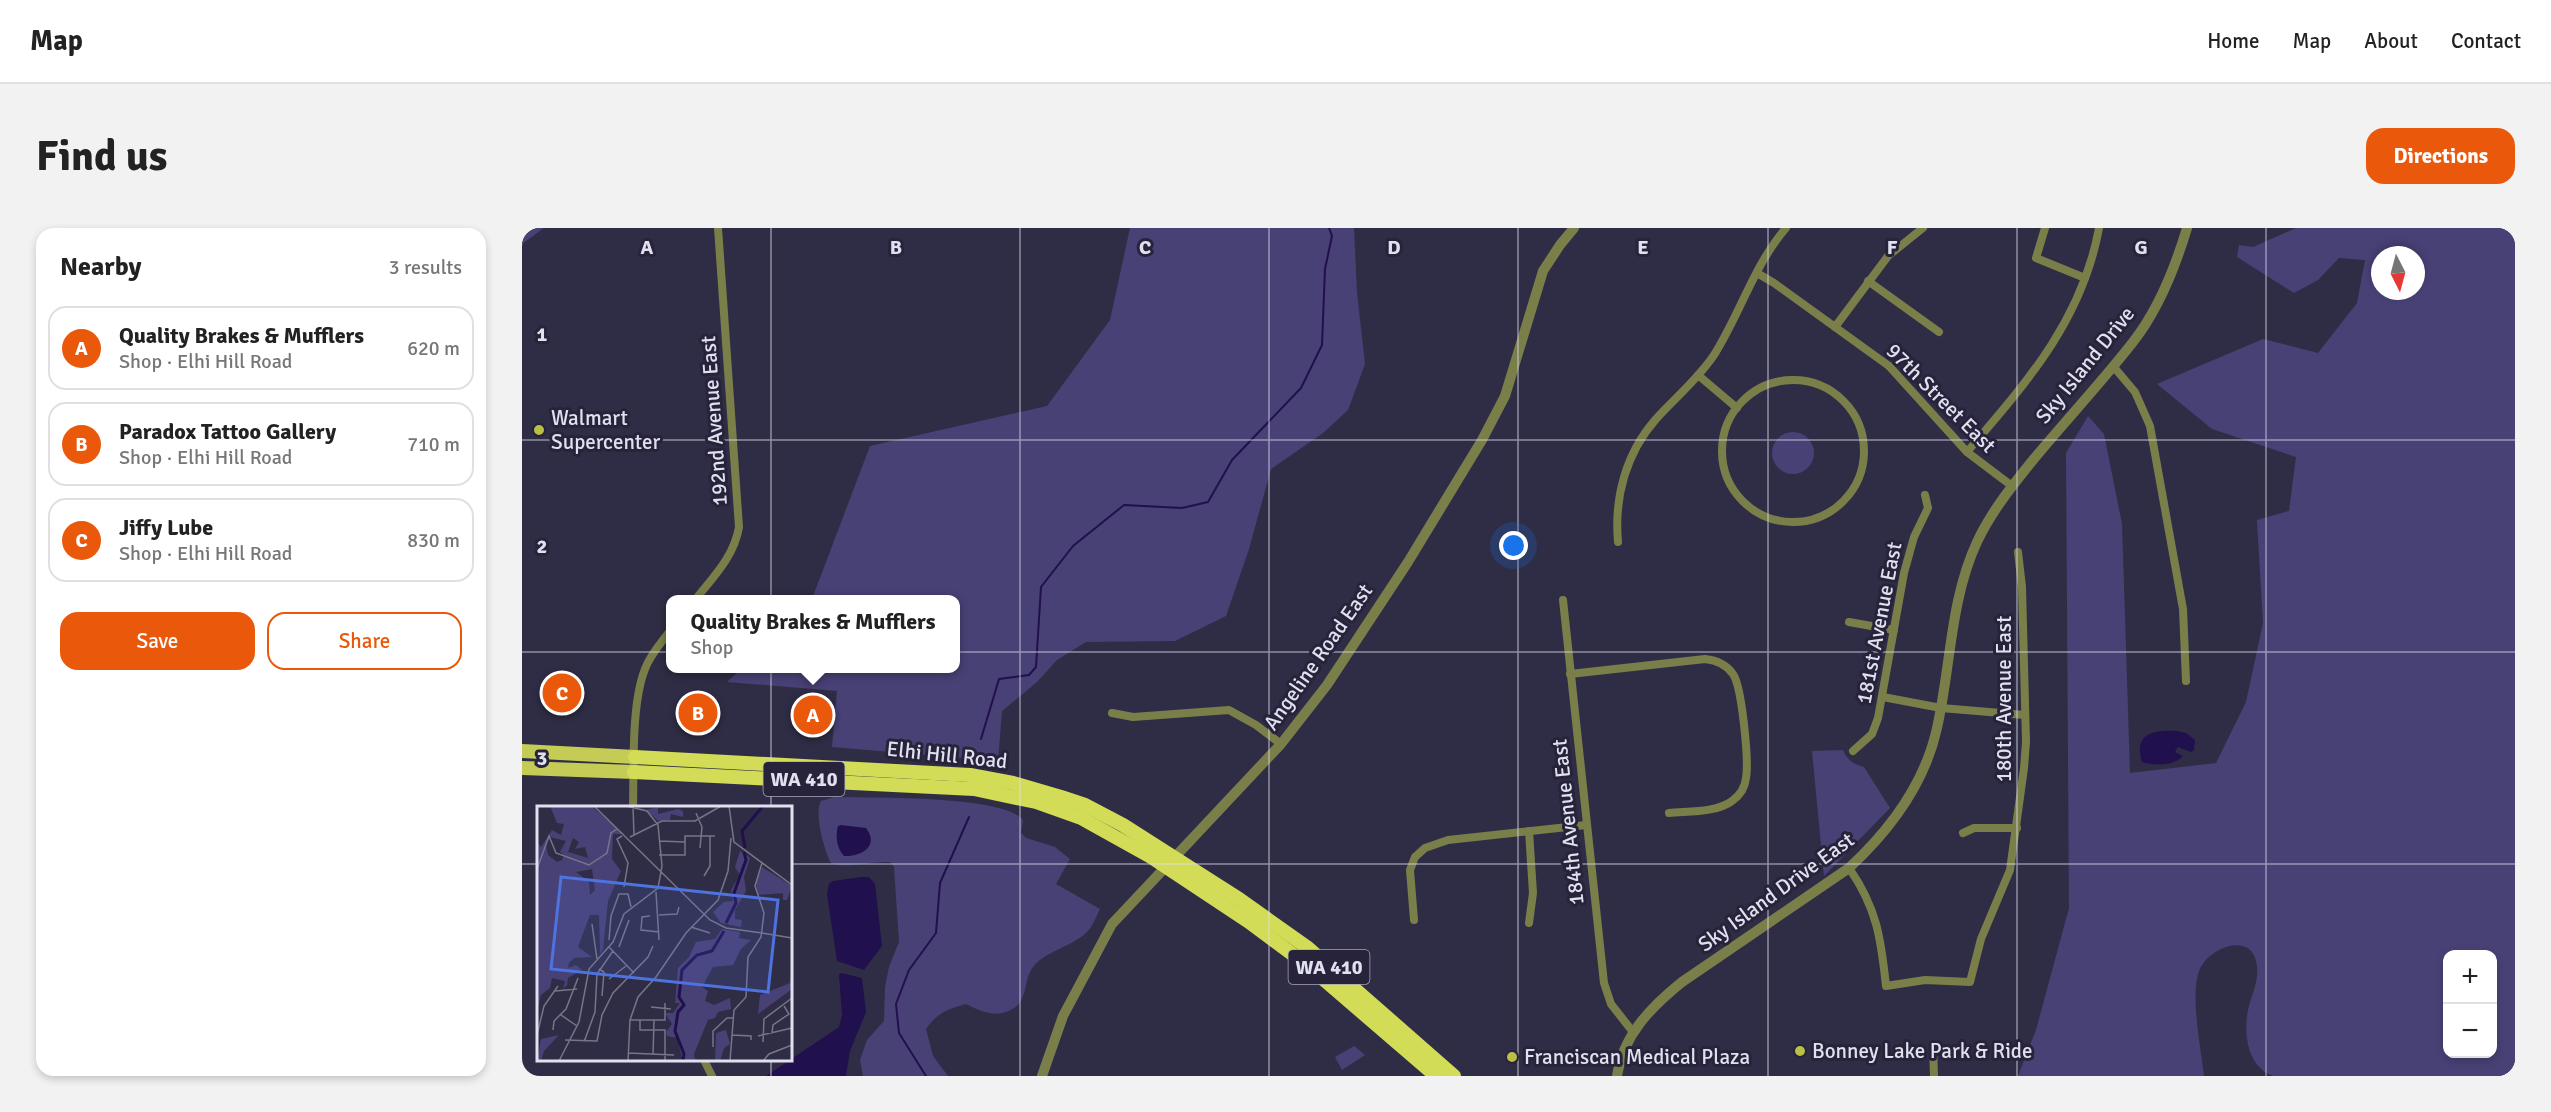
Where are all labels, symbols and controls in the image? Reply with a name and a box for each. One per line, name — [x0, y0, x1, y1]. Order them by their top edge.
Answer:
text: Map — [30, 24, 83, 58]
text: Home — [2207, 28, 2260, 54]
text: Map — [2293, 28, 2331, 54]
text: About — [2364, 28, 2418, 54]
text: Contact — [2451, 28, 2521, 54]
button: Directions — [2366, 128, 2515, 184]
text: Find us — [36, 131, 167, 182]
text: A — [641, 235, 654, 260]
text: B — [890, 235, 902, 260]
text: C — [1139, 235, 1151, 260]
text: D — [1387, 235, 1401, 260]
text: E — [1637, 235, 1649, 260]
text: F — [1887, 235, 1898, 260]
text: G — [2134, 235, 2148, 260]
north arrow — [2371, 246, 2425, 300]
text: Nearby — [60, 251, 141, 283]
text: 3 results — [389, 255, 462, 280]
street label: Sky Island Drive — [2030, 301, 2140, 429]
text: Quality Brakes & Mufflers — [119, 322, 364, 349]
text: 1 — [537, 322, 548, 347]
street label: 192nd Avenue East — [695, 335, 733, 507]
text: A — [75, 336, 88, 361]
text: 620 m — [407, 336, 460, 361]
street label: 97th Street East — [1881, 338, 2001, 458]
text: Shop · Elhi Hill Road — [119, 349, 292, 374]
place label: Walmart Supercenter — [551, 405, 661, 455]
text: Paradox Tattoo Gallery — [119, 418, 336, 445]
marker: Walmart Supercenter — [532, 423, 546, 437]
text: B — [75, 432, 88, 457]
text: 710 m — [407, 432, 460, 457]
text: Shop · Elhi Hill Road — [119, 445, 292, 470]
text: Jiffy Lube — [119, 514, 213, 541]
text: C — [75, 528, 88, 553]
text: 830 m — [407, 528, 460, 553]
your location — [1499, 531, 1528, 560]
text: 2 — [537, 534, 547, 559]
street label: 181st Avenue East — [1851, 540, 1907, 706]
text: Shop · Elhi Hill Road — [119, 541, 292, 566]
street label: Angeline Road East — [1258, 579, 1378, 735]
popup — [666, 595, 960, 673]
text: Quality Brakes & Mufflers — [690, 608, 936, 635]
button: Save — [60, 612, 255, 670]
button: Share — [267, 612, 462, 670]
street label: 180th Avenue East — [1991, 616, 2017, 782]
text: Shop — [690, 635, 733, 660]
pin: C — [542, 670, 582, 716]
pin: B — [678, 690, 717, 736]
pin: A — [794, 692, 832, 738]
street label: Elhi Hill Road — [885, 736, 1009, 774]
street label: 184th Avenue East — [1546, 738, 1590, 906]
text: 3 — [537, 746, 547, 771]
road number: WA 410 — [764, 762, 844, 796]
inset map — [537, 806, 792, 1061]
street label: Sky Island Drive East — [1693, 827, 1859, 957]
road number: WA 410 — [1288, 950, 1370, 984]
map controls — [2443, 950, 2497, 1058]
button: + — [2443, 950, 2497, 1004]
button: − — [2443, 1004, 2497, 1058]
place label: Bonney Lake Park & Ride — [1812, 1038, 2032, 1064]
place label: Franciscan Medical Plaza — [1524, 1044, 1750, 1070]
marker: Bonney Lake Park & Ride — [1793, 1044, 1807, 1058]
marker: Franciscan Medical Plaza — [1505, 1050, 1519, 1064]

